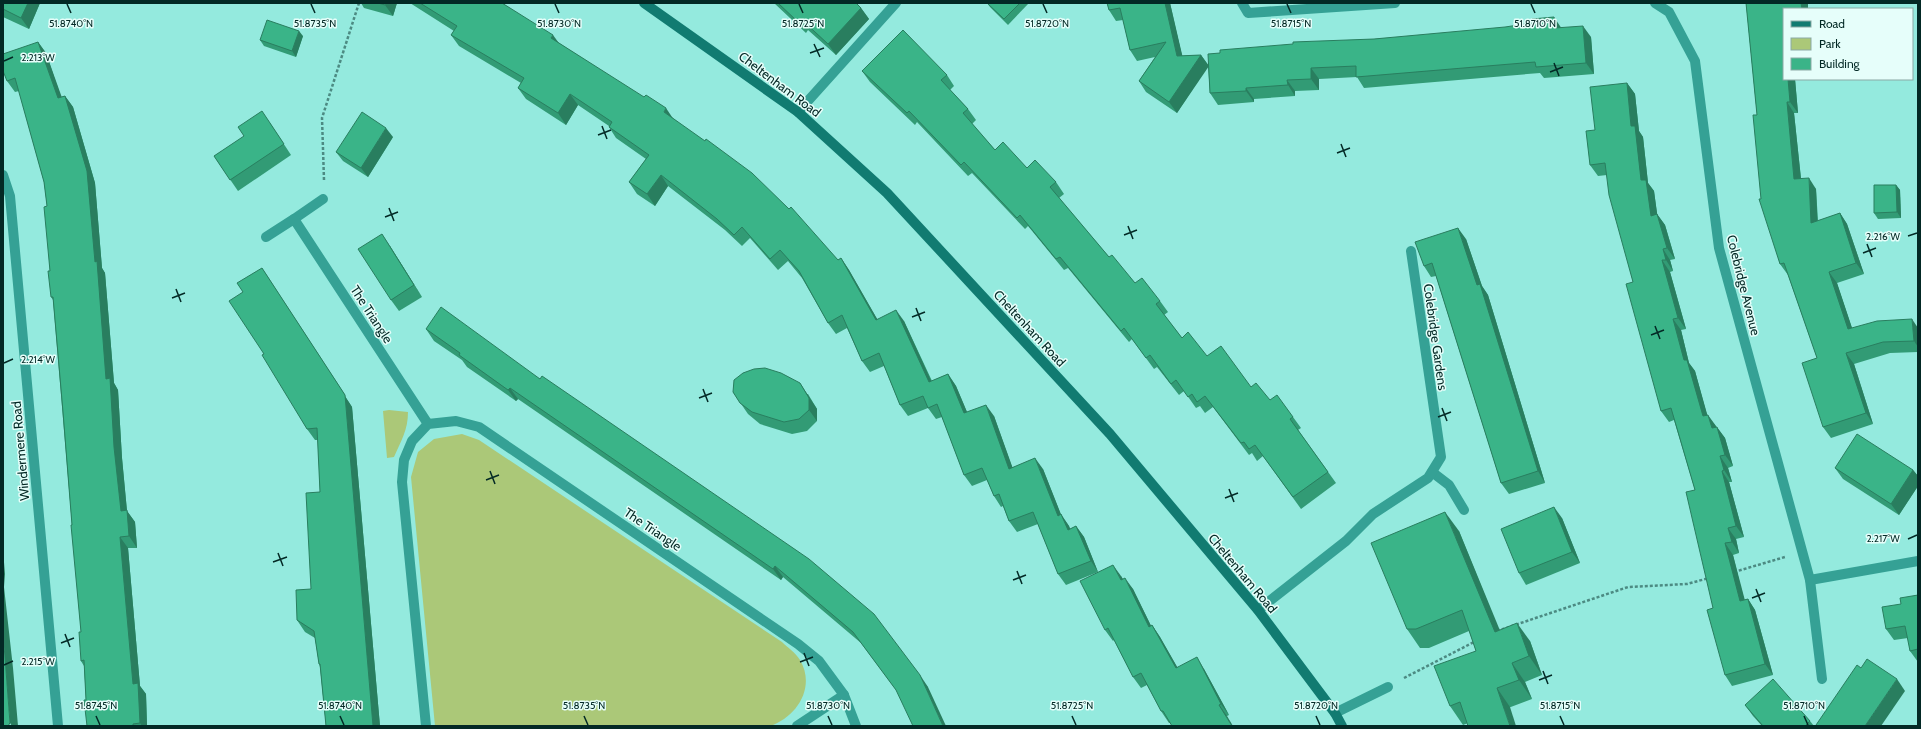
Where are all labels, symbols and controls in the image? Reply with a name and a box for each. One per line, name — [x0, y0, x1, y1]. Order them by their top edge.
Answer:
legend — [1783, 8, 1913, 80]
text: Road — [1819, 16, 1845, 31]
text: 51.8740°N — [49, 17, 93, 30]
text: 51.8735°N — [294, 17, 336, 30]
text: 51.8730°N — [537, 17, 581, 30]
text: 51.8725°N — [782, 17, 824, 30]
text: 51.8720°N — [1025, 17, 1069, 30]
text: 51.8715°N — [1271, 17, 1311, 30]
text: 51.8710°N — [1514, 17, 1556, 30]
text: Park — [1819, 36, 1841, 51]
street label: Cheltenham Road — [736, 48, 824, 120]
text: 2.213°W — [21, 51, 55, 64]
text: Building — [1819, 56, 1861, 71]
text: 2.216°W — [1866, 230, 1900, 243]
street label: Colebridge Avenue — [1724, 233, 1764, 337]
street label: The Triangle — [347, 282, 397, 346]
street label: Colebridge Gardens — [1421, 283, 1451, 392]
street label: Cheltenham Road — [990, 286, 1070, 370]
text: 2.214°W — [21, 353, 55, 366]
street label: Windermere Road — [8, 400, 32, 502]
street label: The Triangle — [621, 504, 685, 554]
street label: Cheltenham Road — [1205, 530, 1281, 616]
text: 2.217°W — [1866, 532, 1900, 545]
text: 2.215°W — [21, 655, 55, 668]
text: 51.8745°N — [75, 699, 117, 712]
text: 51.8740°N — [318, 699, 362, 712]
text: 51.8735°N — [563, 699, 605, 712]
text: 51.8730°N — [806, 699, 850, 712]
text: 51.8725°N — [1051, 699, 1093, 712]
text: 51.8720°N — [1294, 699, 1338, 712]
text: 51.8715°N — [1540, 699, 1580, 712]
text: 51.8710°N — [1783, 699, 1825, 712]

